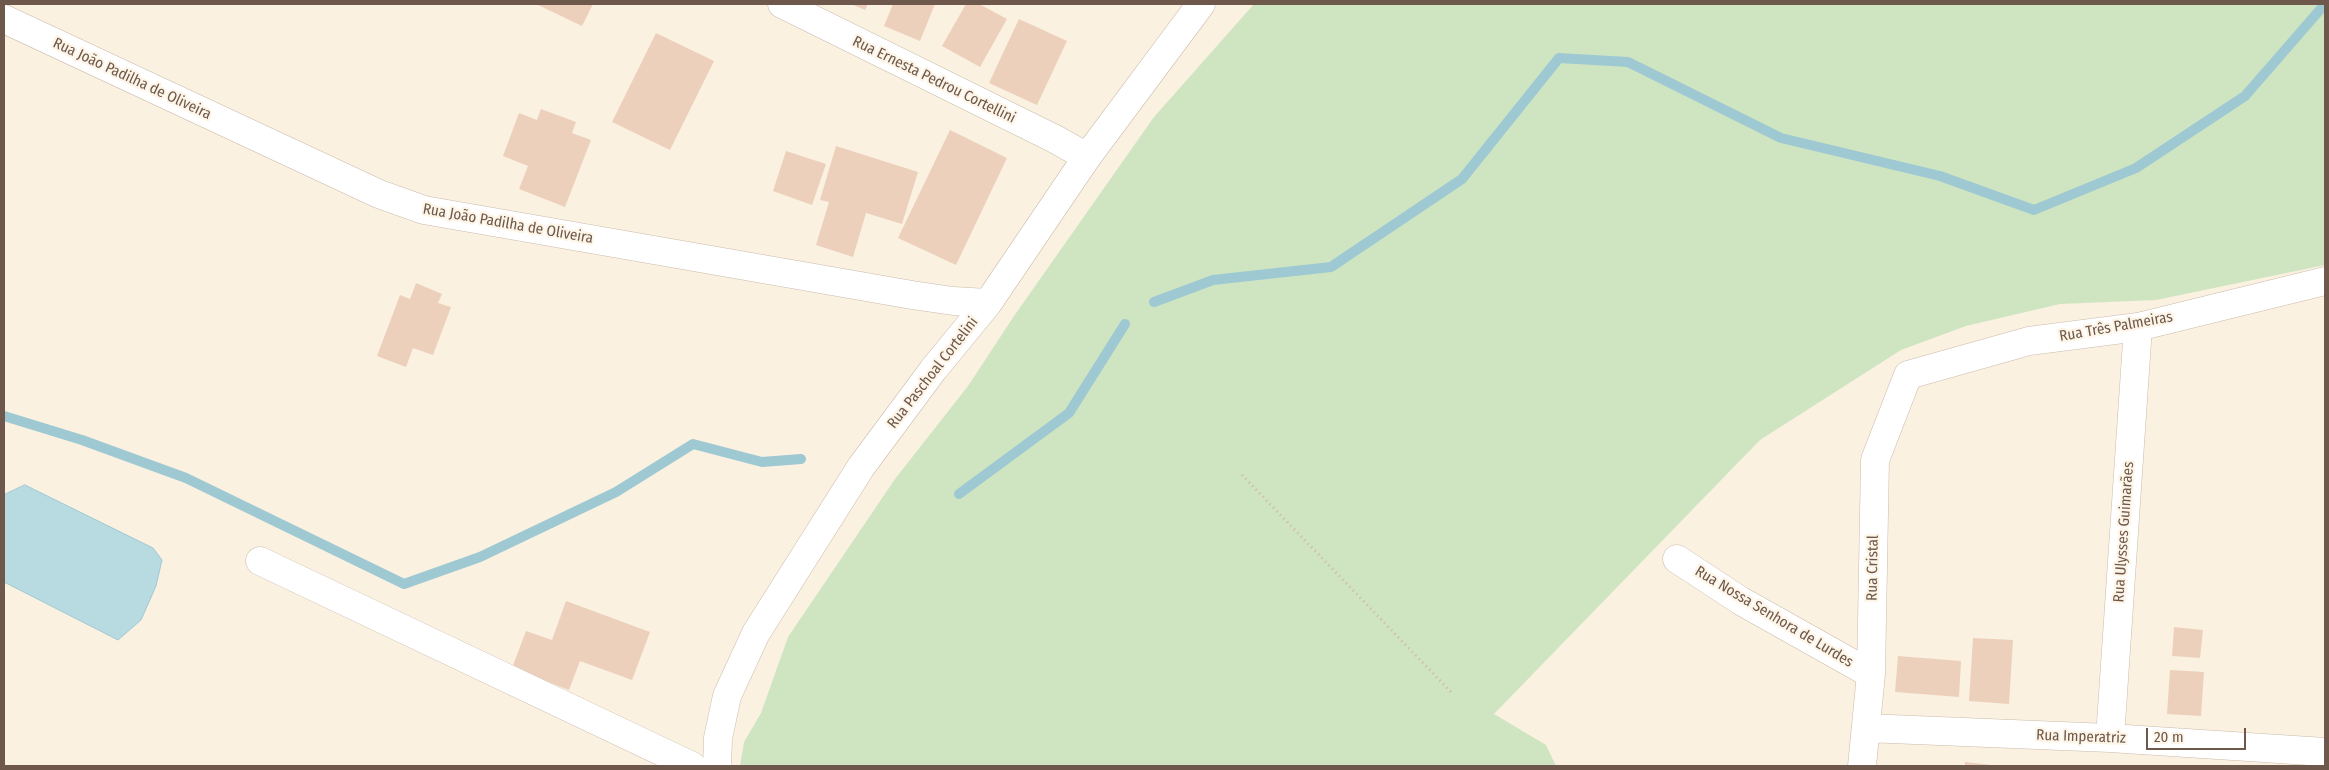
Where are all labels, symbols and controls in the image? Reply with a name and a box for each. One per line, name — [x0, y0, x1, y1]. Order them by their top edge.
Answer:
street label: Rua Ernesta Pedrou Cortellini — [850, 33, 1018, 127]
street label: Rua João Padilha de Oliveira — [50, 34, 214, 124]
street label: Rua João Padilha de Oliveira — [421, 200, 595, 248]
street label: Rua Três Palmeiras — [2058, 308, 2174, 346]
street label: Rua Paschoal Cortelini — [884, 314, 982, 432]
street label: Rua Ulysses Guimarães — [2110, 461, 2138, 603]
street label: Rua Cristal — [1863, 535, 1883, 601]
street label: Rua Nossa Senhora de Lurdes — [1692, 563, 1856, 671]
scale bar — [2149, 718, 2249, 750]
street label: Rua Imperatriz — [2036, 726, 2126, 748]
text: 20 m — [2154, 728, 2184, 746]

